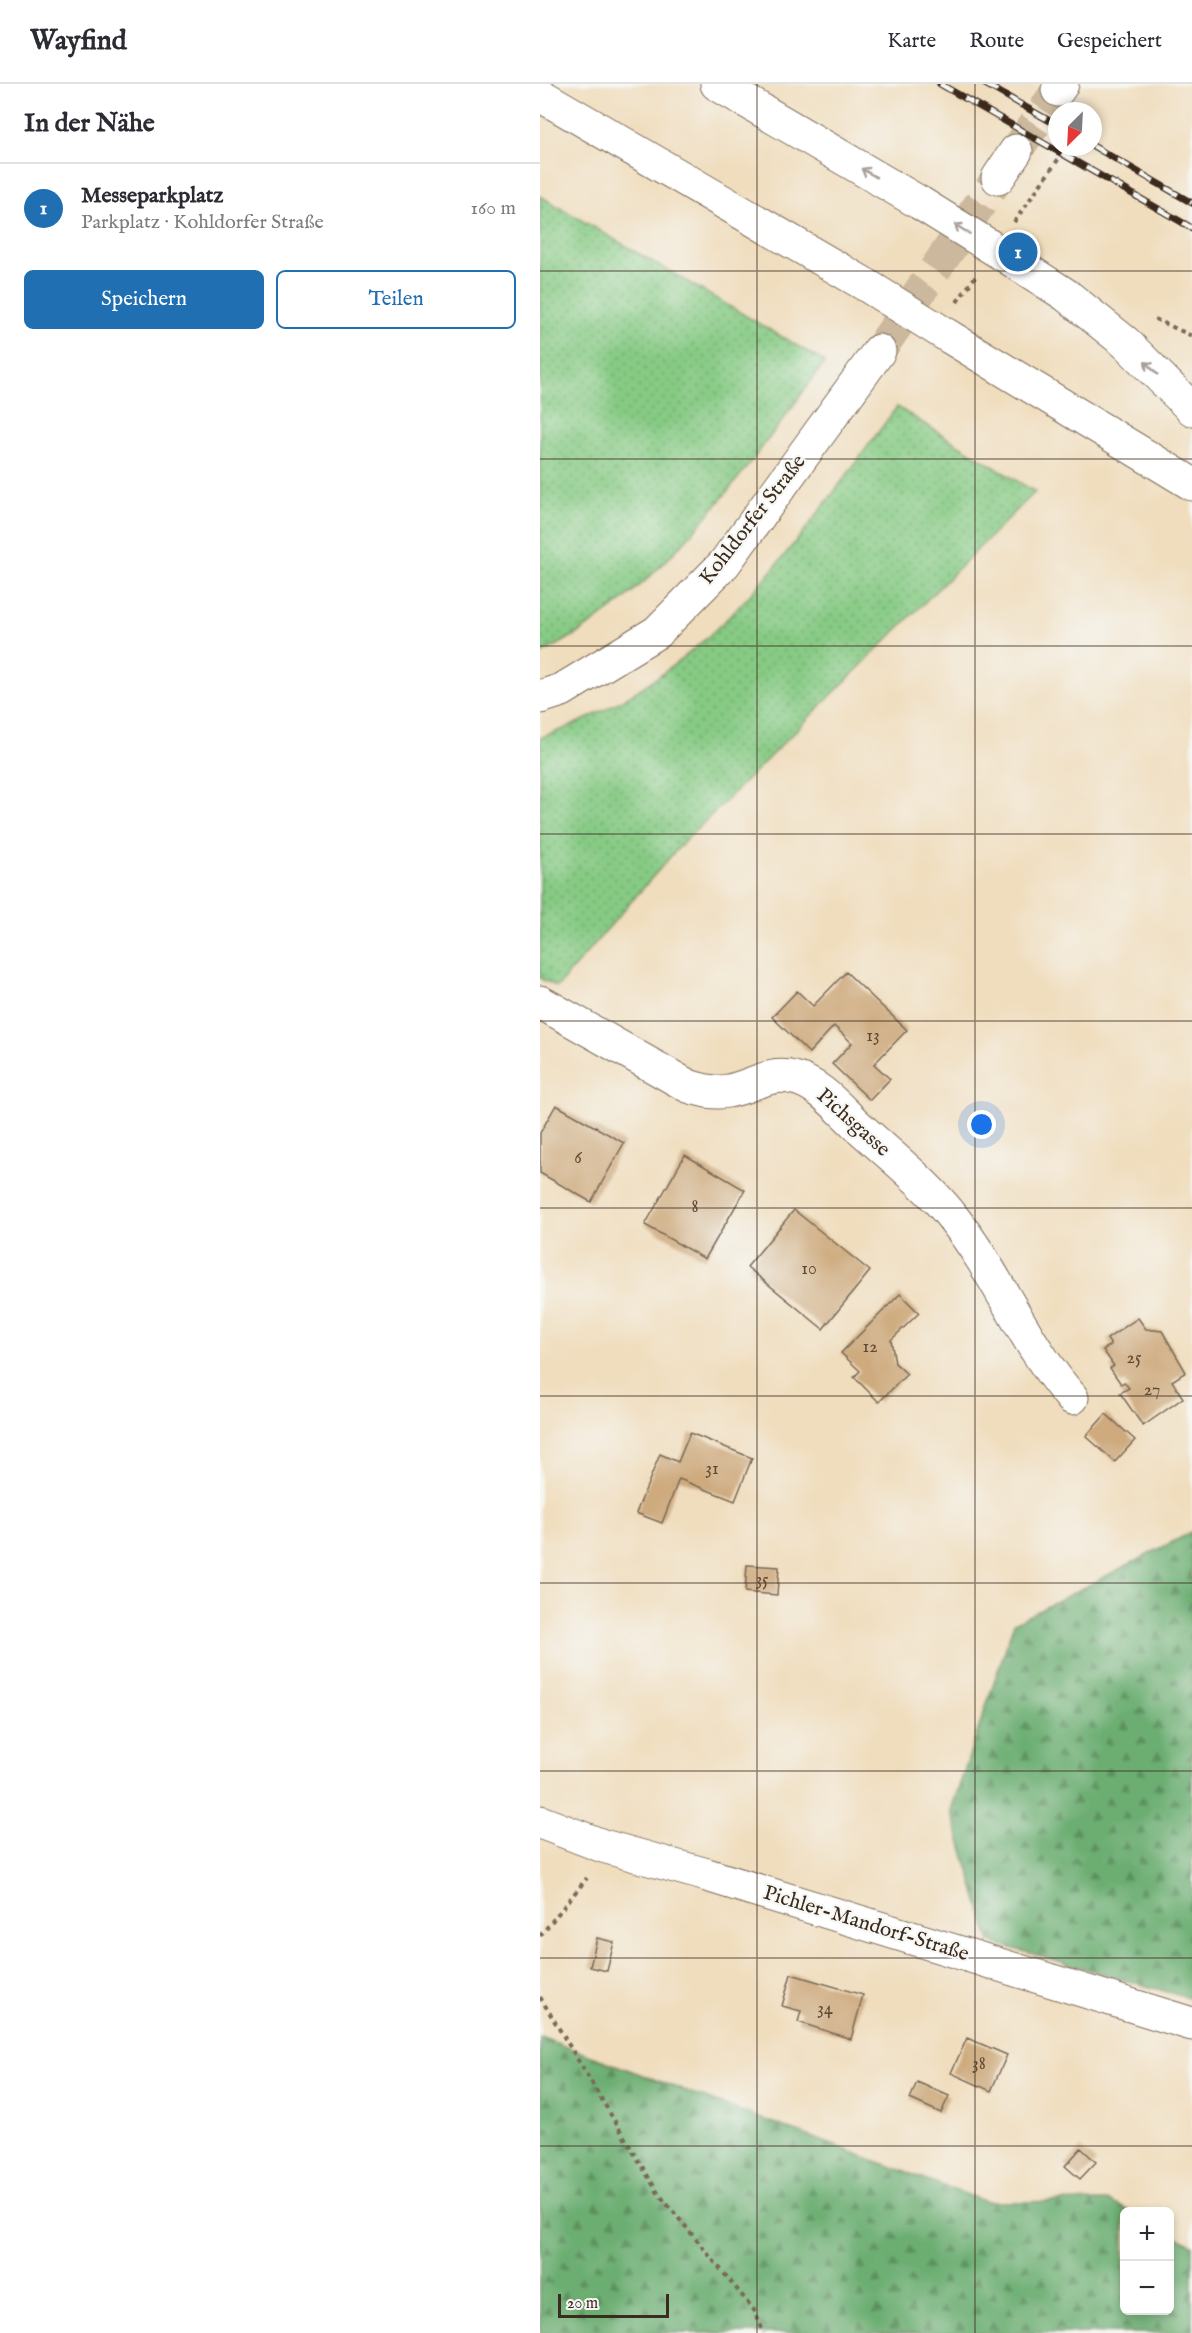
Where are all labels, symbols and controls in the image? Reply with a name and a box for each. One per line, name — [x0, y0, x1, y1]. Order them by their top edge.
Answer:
text: Wayfind — [30, 24, 127, 59]
text: Karte — [887, 28, 936, 55]
text: Route — [969, 28, 1024, 55]
text: Gespeichert — [1057, 28, 1162, 55]
north arrow — [1048, 102, 1102, 156]
text: In der Nähe — [24, 107, 155, 140]
one-way arrow — [861, 167, 878, 179]
text: Messeparkplatz — [81, 182, 223, 210]
text: 1 — [40, 196, 47, 221]
text: 160 m — [470, 196, 516, 221]
text: Parkplatz · Kohldorfer Straße — [81, 210, 324, 235]
one-way arrow — [954, 222, 971, 234]
pin: 1 — [998, 230, 1038, 274]
button: Speichern — [24, 270, 264, 329]
button: Teilen — [276, 270, 516, 329]
one-way arrow — [1143, 360, 1158, 375]
street label: Kohldorfer Straße — [694, 449, 813, 591]
house number: 13 — [866, 1025, 880, 1048]
street label: Pichsgasse — [810, 1083, 896, 1163]
your location — [967, 1110, 996, 1139]
house number: 6 — [574, 1147, 582, 1170]
house number: 8 — [691, 1196, 699, 1219]
house number: 10 — [801, 1258, 817, 1281]
house number: 12 — [862, 1336, 878, 1359]
house number: 25 — [1127, 1347, 1142, 1370]
house number: 27 — [1144, 1379, 1160, 1402]
house number: 31 — [705, 1458, 719, 1481]
house number: 35 — [755, 1569, 769, 1592]
street label: Pichler-Mandorf-Straße — [760, 1880, 972, 1968]
house number: 34 — [817, 1998, 833, 2021]
house number: 38 — [972, 2053, 986, 2076]
map controls — [1120, 2207, 1174, 2315]
button: + — [1120, 2207, 1174, 2261]
button: − — [1120, 2261, 1174, 2315]
scale bar — [558, 2291, 669, 2318]
text: 20 m — [567, 2294, 598, 2314]

